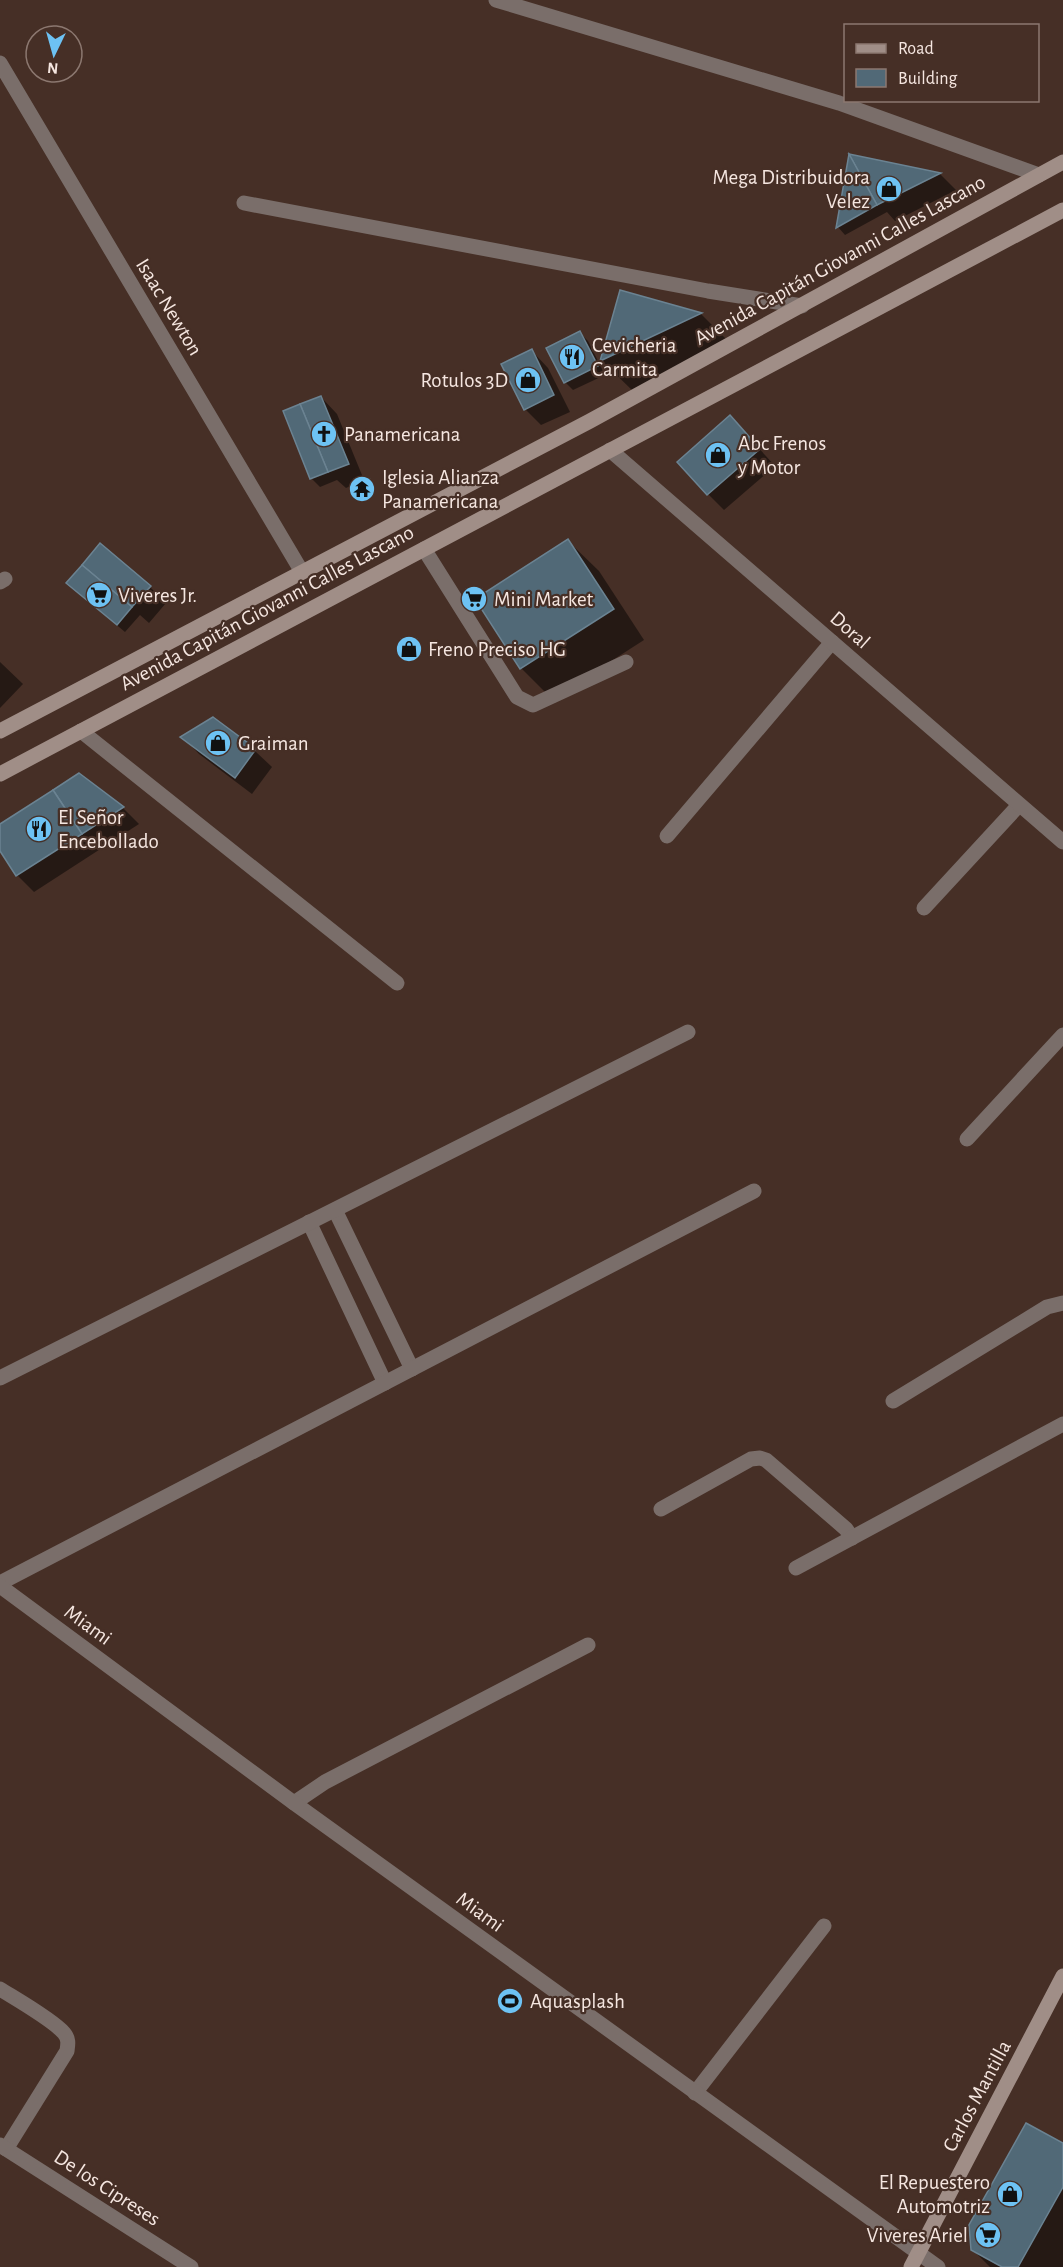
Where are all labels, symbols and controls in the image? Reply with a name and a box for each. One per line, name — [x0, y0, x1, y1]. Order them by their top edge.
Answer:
north arrow — [24, 24, 84, 84]
legend — [844, 24, 1039, 102]
text: Road — [898, 40, 934, 58]
text: N — [47, 59, 59, 76]
text: Building — [898, 70, 958, 88]
place label: Mega Distribuidora Velez — [712, 167, 870, 212]
street label: Avenida Capitán Giovanni Calles Lascano — [691, 171, 989, 349]
shop icon: Mega Distribuidora Velez — [874, 174, 904, 204]
street label: Isaac Newton — [132, 255, 206, 359]
place label: Cevicheria Carmita — [592, 335, 677, 380]
restaurant icon: Cevicheria Carmita — [557, 342, 587, 372]
shop icon: Rotulos 3D — [513, 365, 543, 395]
place label: Rotulos 3D — [420, 370, 508, 391]
church icon: Panamericana — [309, 419, 339, 449]
place label: Panamericana — [344, 424, 461, 445]
place label: Abc Frenos y Motor — [737, 433, 826, 478]
shop icon: Abc Frenos y Motor — [703, 440, 733, 470]
place label: Iglesia Alianza Panamericana — [382, 467, 500, 512]
temple icon: Iglesia Alianza Panamericana — [347, 474, 377, 504]
street label: Avenida Capitán Giovanni Calles Lascano — [117, 521, 417, 695]
supermarket icon: Viveres Jr. — [84, 580, 114, 610]
supermarket icon: Mini Market — [459, 584, 489, 614]
place label: Viveres Jr. — [118, 585, 197, 606]
place label: Mini Market — [494, 589, 594, 610]
street label: Doral — [826, 607, 874, 653]
shop icon: Freno Preciso HG — [394, 634, 424, 664]
place label: Freno Preciso HG — [428, 639, 566, 660]
shop icon: Graiman — [203, 728, 233, 758]
place label: Graiman — [238, 733, 309, 754]
place label: El Señor Encebollado — [58, 807, 159, 852]
restaurant icon: El Señor Encebollado — [24, 814, 54, 844]
street label: Miami — [60, 1601, 116, 1649]
street label: Miami — [452, 1888, 508, 1936]
sports icon: Aquasplash — [495, 1986, 525, 2016]
place label: Aquasplash — [530, 1991, 625, 2012]
street label: Carlos Mantilla — [939, 2037, 1015, 2155]
street label: De los Cipreses — [50, 2146, 164, 2230]
place label: El Repuestero Automotriz — [879, 2172, 990, 2217]
shop icon: El Repuestero Automotriz — [995, 2179, 1025, 2209]
supermarket icon: Viveres Ariel — [973, 2220, 1003, 2250]
place label: Viveres Ariel — [866, 2225, 968, 2246]

